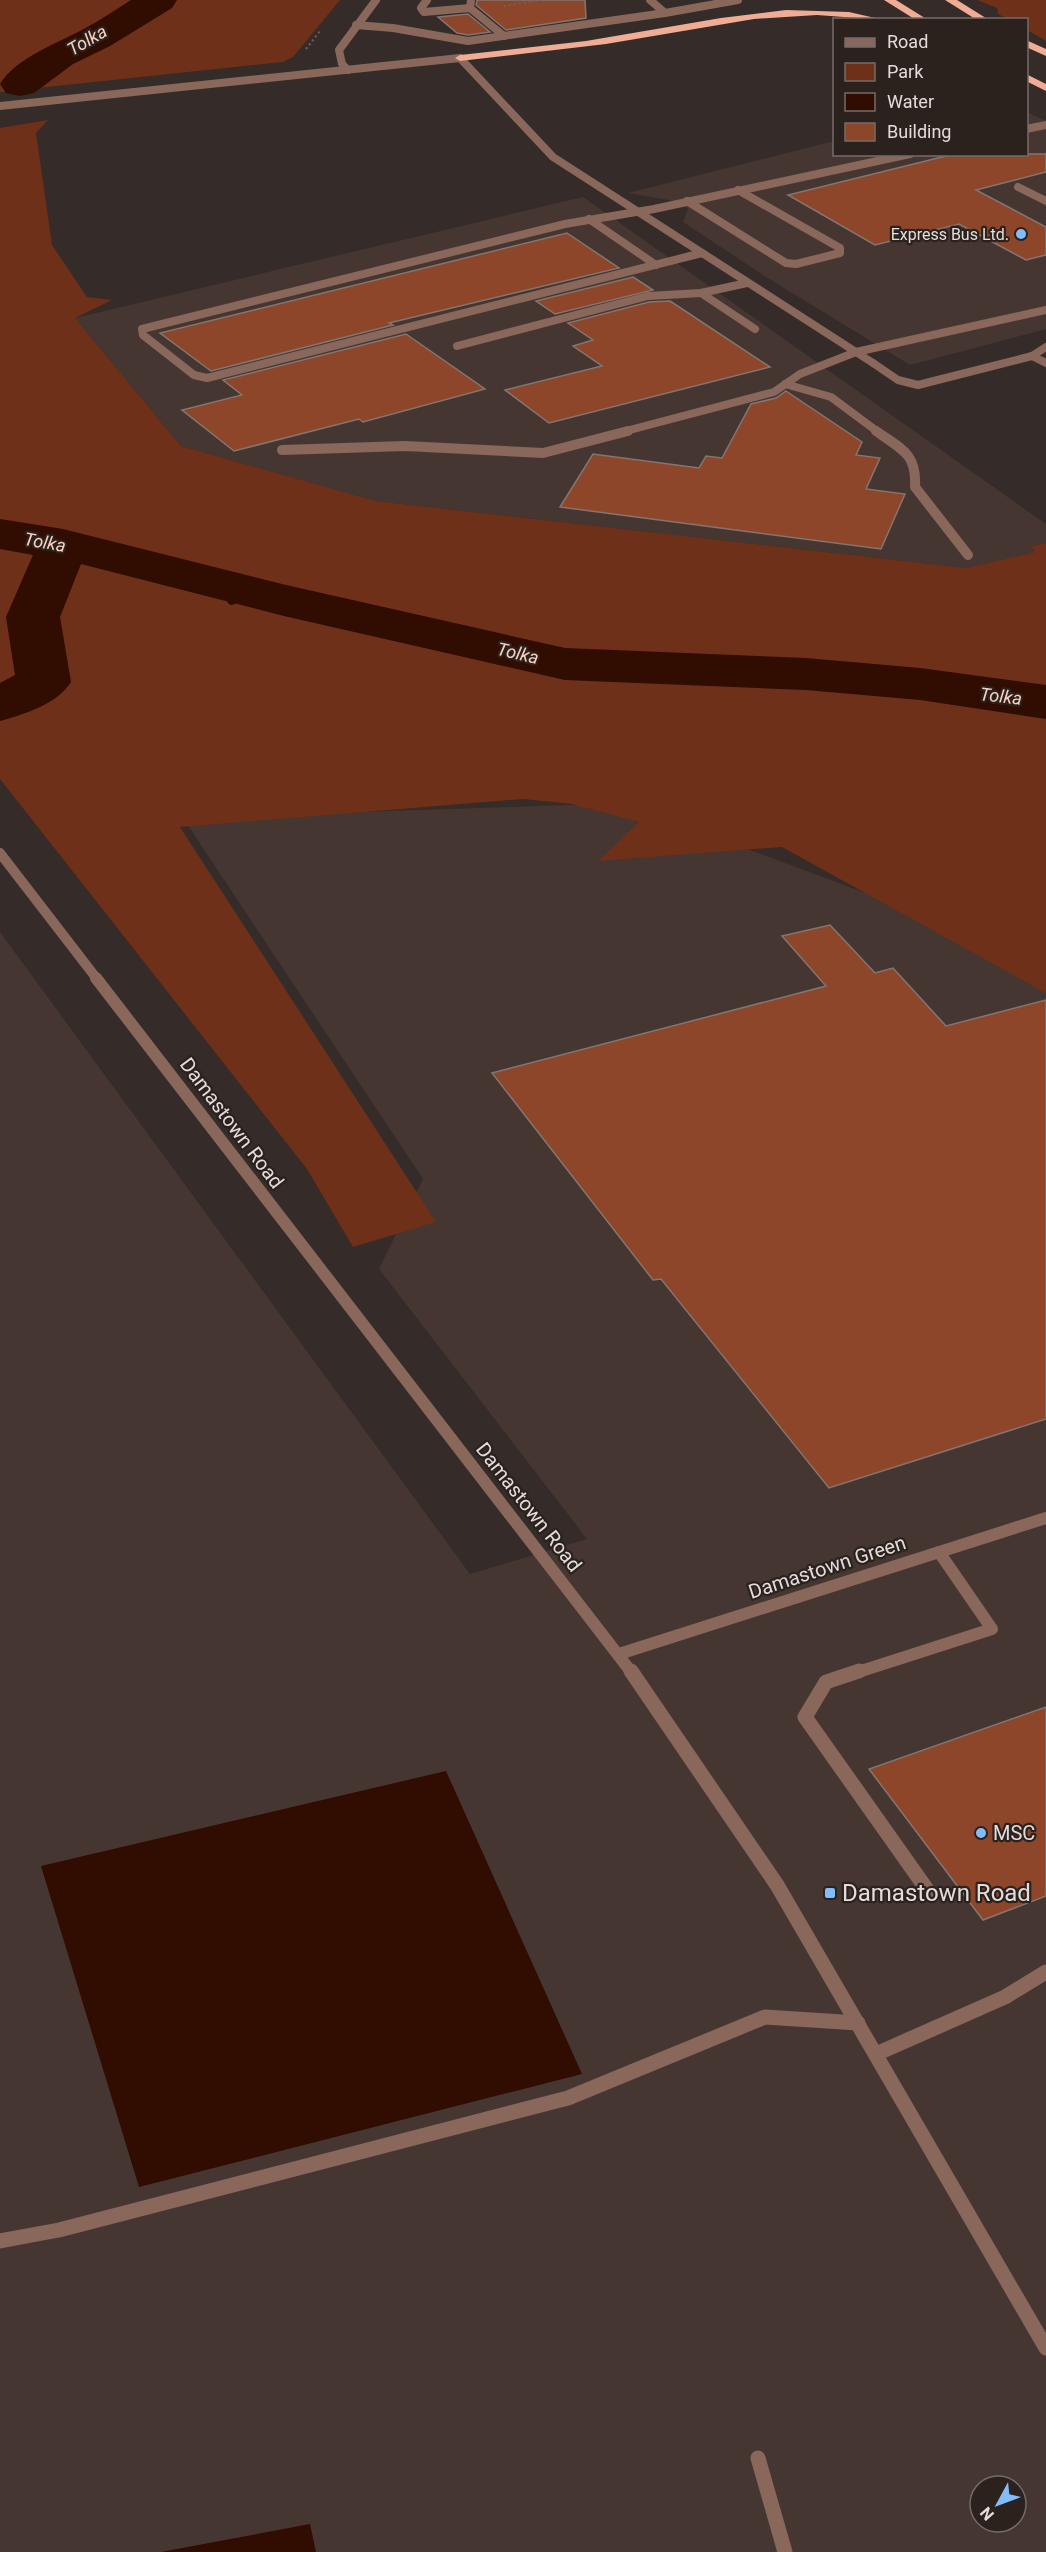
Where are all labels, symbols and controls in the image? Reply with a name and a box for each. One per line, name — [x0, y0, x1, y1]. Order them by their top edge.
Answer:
legend — [833, 18, 1028, 156]
water label: Tolka — [64, 20, 110, 60]
text: Road — [887, 31, 928, 52]
text: Park — [887, 61, 924, 82]
text: Water — [887, 91, 934, 112]
text: Building — [887, 121, 951, 142]
place label: Express Bus Ltd. — [891, 225, 1009, 244]
marker: Express Bus Ltd. — [1014, 227, 1028, 241]
water label: Tolka — [22, 528, 68, 556]
water label: Tolka — [495, 638, 541, 668]
water label: Tolka — [979, 683, 1023, 709]
street label: Damastown Road — [175, 1053, 289, 1193]
street label: Damastown Road — [471, 1438, 587, 1576]
street label: Damastown Green — [745, 1530, 909, 1604]
place label: MSC — [993, 1821, 1035, 1845]
marker: MSC — [974, 1826, 988, 1840]
place label: Damastown Road — [842, 1879, 1031, 1907]
marker: Damastown Road — [823, 1886, 837, 1900]
north arrow — [968, 2474, 1028, 2534]
text: N — [976, 2503, 998, 2524]

